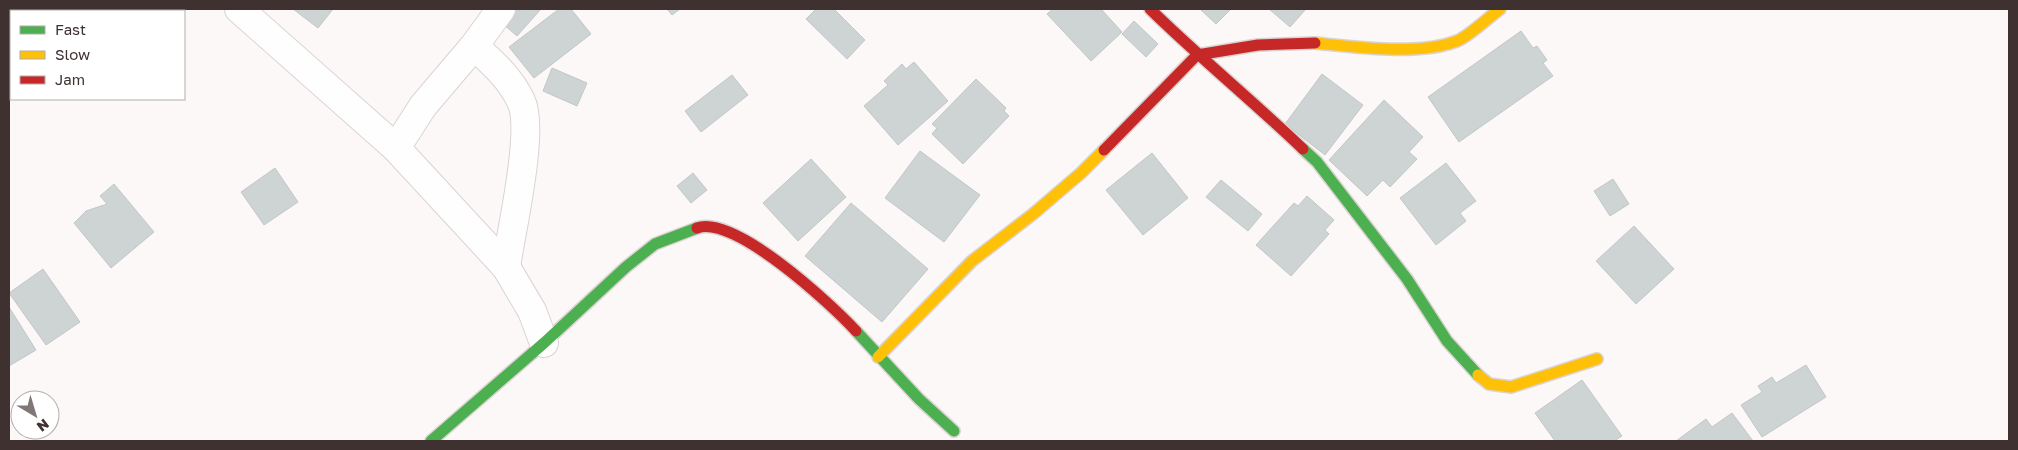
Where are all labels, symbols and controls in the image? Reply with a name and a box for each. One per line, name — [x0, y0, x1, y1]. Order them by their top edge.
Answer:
legend — [10, 10, 185, 100]
text: Fast — [55, 20, 86, 38]
text: Slow — [55, 45, 90, 63]
text: Jam — [55, 70, 85, 88]
north arrow — [10, 390, 60, 440]
text: N — [34, 416, 53, 436]

